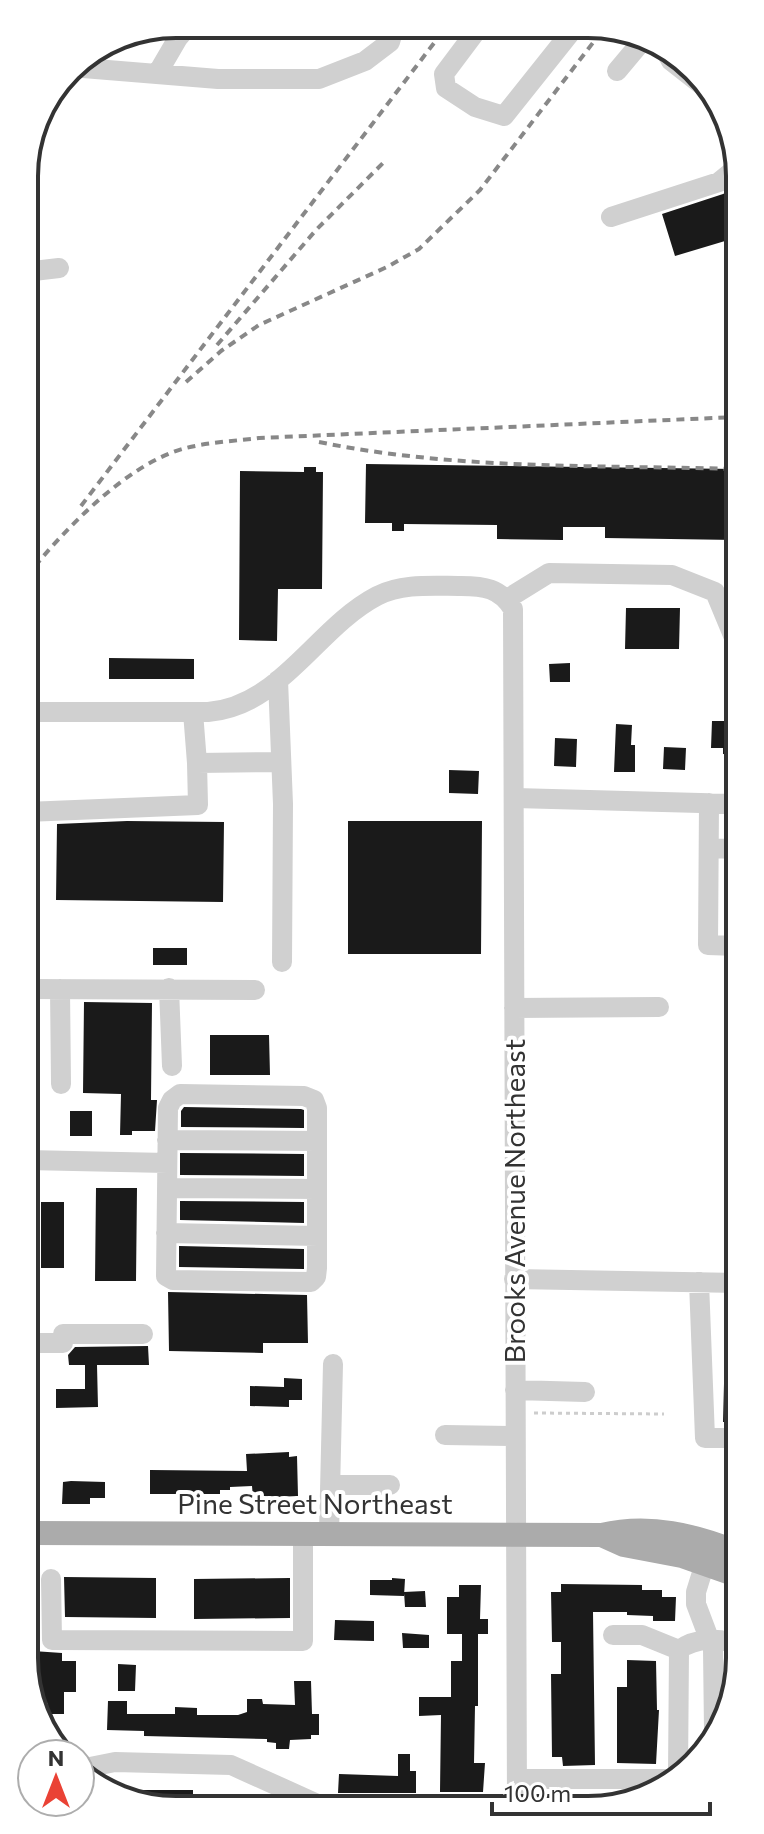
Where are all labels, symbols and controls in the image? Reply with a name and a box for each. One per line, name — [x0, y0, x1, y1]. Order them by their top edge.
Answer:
street label: Brooks Avenue Northeast — [497, 1039, 531, 1363]
street label: Pine Street Northeast — [177, 1486, 453, 1520]
north arrow — [16, 1738, 96, 1818]
text: N — [48, 1744, 64, 1771]
scale bar — [492, 1766, 710, 1816]
text: 100 m — [504, 1778, 571, 1807]

